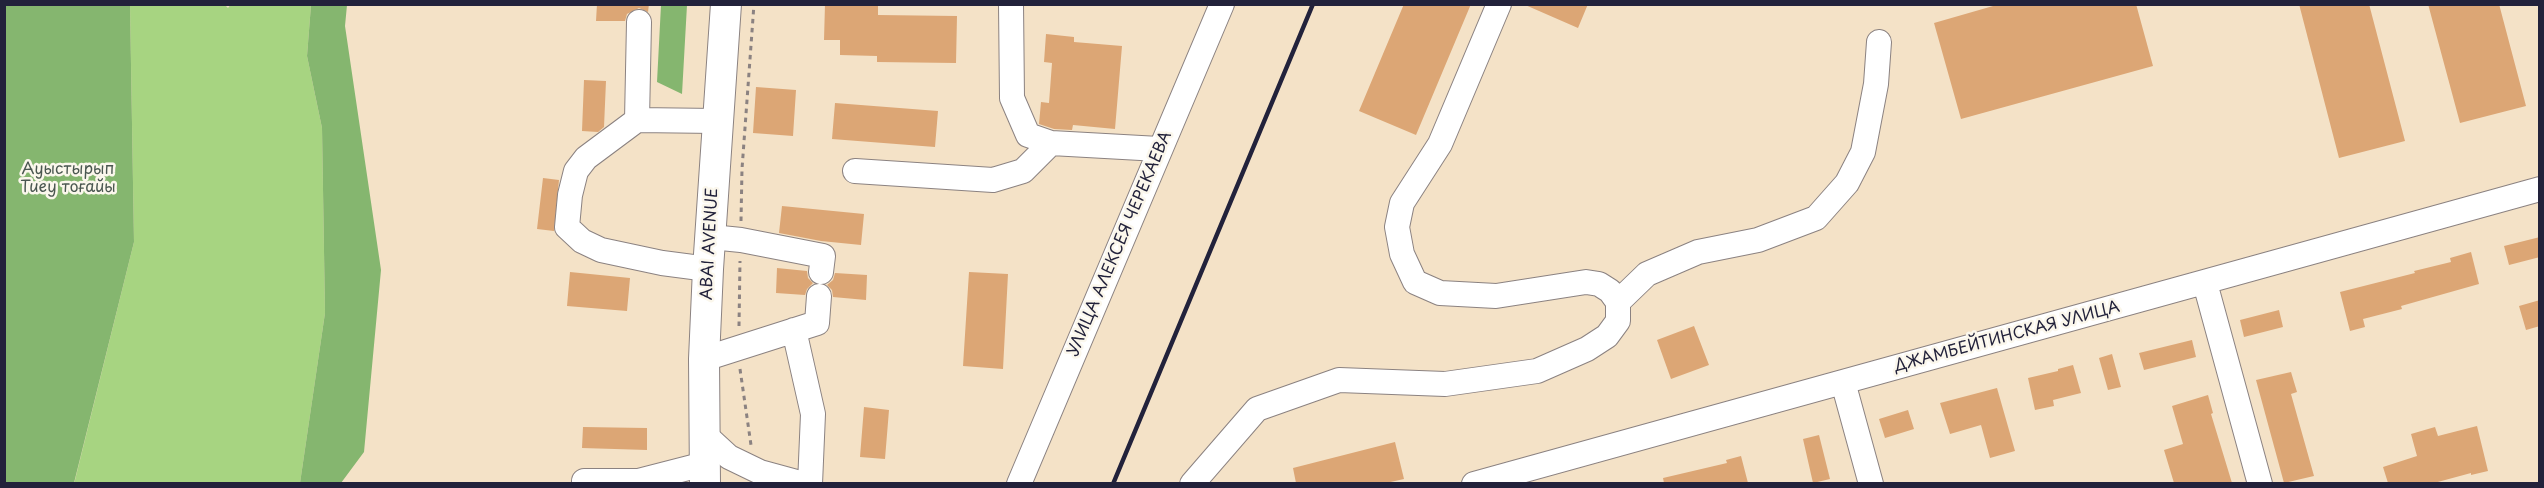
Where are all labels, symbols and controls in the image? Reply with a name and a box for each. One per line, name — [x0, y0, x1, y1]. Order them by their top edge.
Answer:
street label: УЛИЦА АЛЕКСЕЯ ЧЕРЕКАЕВА — [1064, 129, 1176, 359]
park label: Ауыстырып Тиеу тоғайы — [20, 160, 116, 198]
street label: ABAI AVENUE — [697, 187, 723, 301]
street label: ДЖАМБЕЙТИНСКАЯ УЛИЦА — [1892, 298, 2122, 376]

